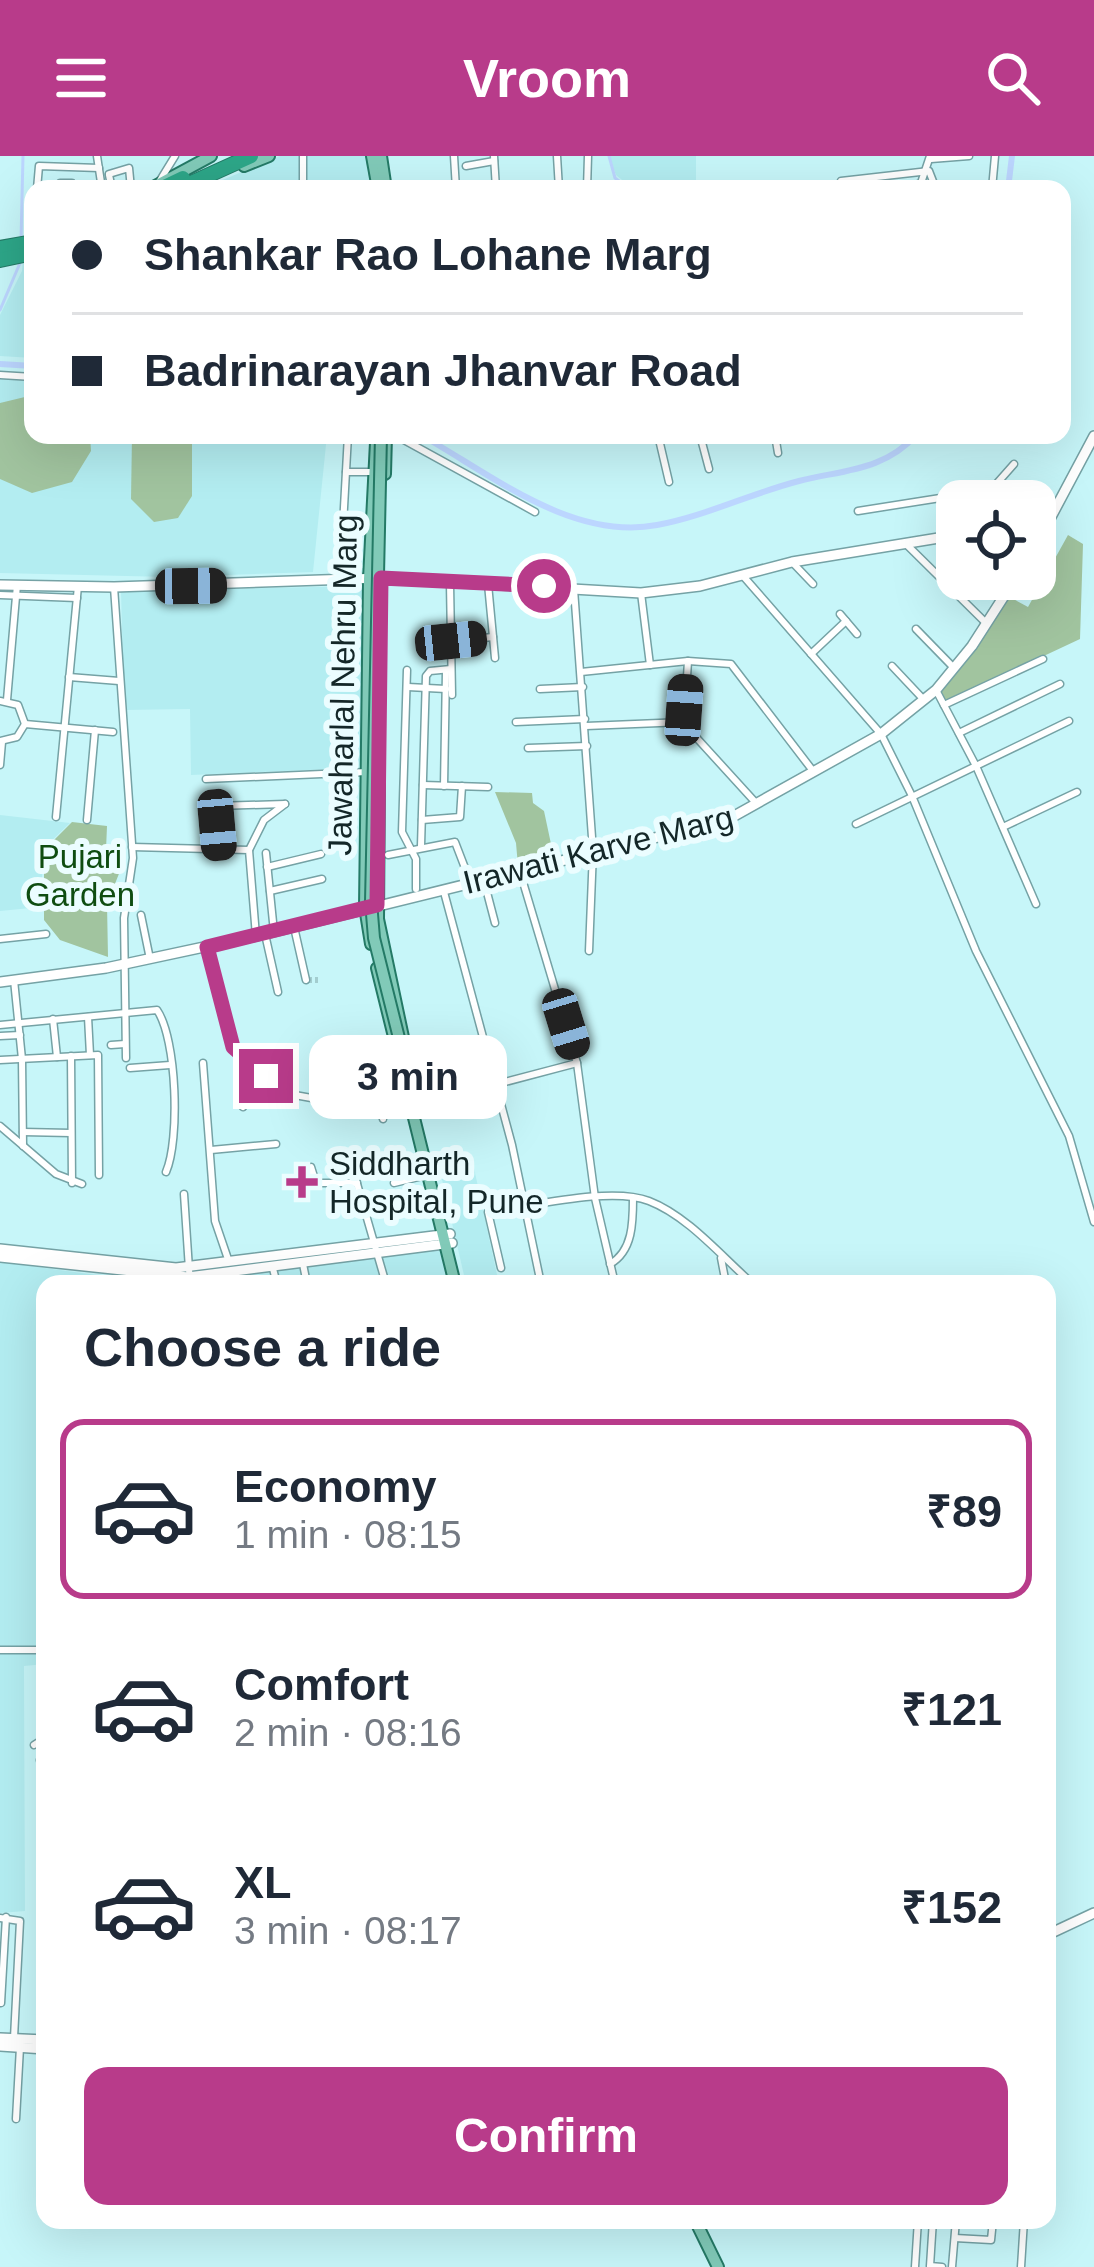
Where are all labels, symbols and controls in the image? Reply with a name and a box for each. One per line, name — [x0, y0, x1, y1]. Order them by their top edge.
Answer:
icon: menu — [48, 45, 114, 111]
icon: search — [980, 45, 1046, 111]
text: Vroom — [463, 48, 631, 108]
text: Shankar Rao Lohane Marg — [144, 229, 712, 280]
text: Badrinarayan Jhanvar Road — [144, 345, 742, 396]
map controls — [936, 480, 1056, 600]
button: locate — [936, 480, 1056, 600]
street label: Jawaharlal Nehru Marg — [321, 514, 364, 856]
route start — [517, 559, 571, 613]
car — [155, 567, 227, 605]
car — [413, 619, 489, 663]
car — [664, 673, 704, 747]
car — [196, 788, 238, 862]
street label: Irawati Karve Marg — [459, 798, 737, 901]
park label: Pujari Garden — [25, 838, 135, 913]
car — [538, 984, 594, 1064]
callout: 3 min — [308, 1034, 506, 1118]
route end — [239, 1049, 293, 1103]
text: 3 min — [357, 1055, 459, 1098]
place label: Siddharth Hospital, Pune — [329, 1145, 544, 1220]
marker: Siddharth Hospital, Pune — [286, 1166, 318, 1198]
text: Choose a ride — [84, 1317, 441, 1377]
icon: car — [90, 1455, 198, 1563]
text: Economy — [234, 1461, 437, 1512]
text: ₹89 — [926, 1486, 1002, 1537]
text: 1 min · 08:15 — [234, 1513, 462, 1556]
icon: car — [90, 1653, 198, 1761]
text: Comfort — [234, 1659, 409, 1710]
text: ₹121 — [901, 1684, 1002, 1735]
text: 2 min · 08:16 — [234, 1711, 462, 1754]
icon: car — [90, 1851, 198, 1959]
text: XL — [234, 1857, 292, 1908]
text: ₹152 — [901, 1882, 1002, 1933]
text: 3 min · 08:17 — [234, 1909, 462, 1952]
button: Confirm — [84, 2067, 1008, 2205]

